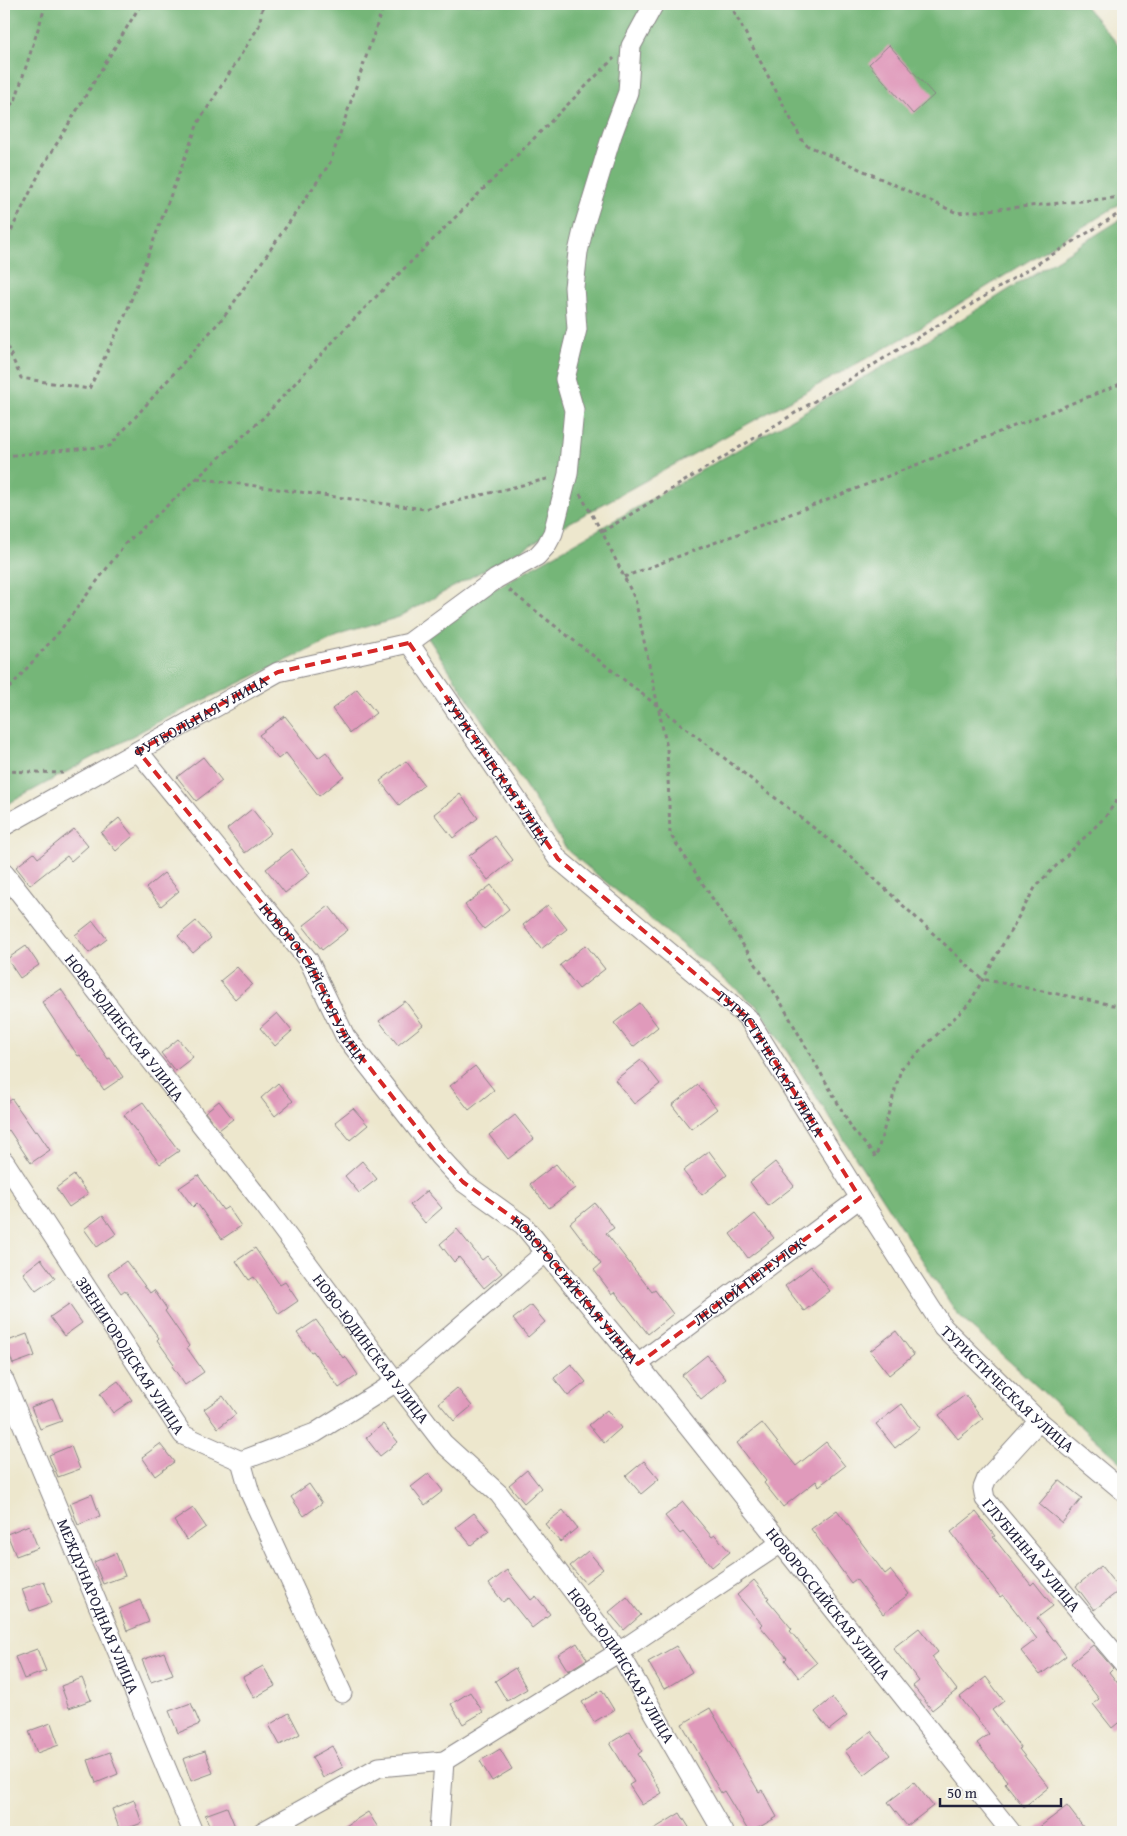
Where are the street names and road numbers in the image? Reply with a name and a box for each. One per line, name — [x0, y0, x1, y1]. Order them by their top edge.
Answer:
street label: ФУТБОЛЬНАЯ УЛИЦА — [128, 668, 272, 763]
street label: ТУРИСТИЧЕСКАЯ УЛИЦА — [437, 691, 557, 850]
street label: НОВОРОССИЙСКАЯ УЛИЦА — [254, 897, 374, 1069]
street label: НОВО-ЮДИНСКАЯ УЛИЦА — [59, 948, 191, 1106]
street label: ТУРИСТИЧЕСКАЯ УЛИЦА — [711, 984, 831, 1142]
street label: НОВОРОССИЙСКАЯ УЛИЦА — [506, 1208, 645, 1369]
street label: ЛЕСНОЙ ПЕРЕУЛОК — [688, 1230, 811, 1331]
street label: НОВО-ЮДИНСКАЯ УЛИЦА — [307, 1269, 436, 1429]
street label: ЗВЕНИГОРОДСКАЯ УЛИЦА — [70, 1271, 192, 1439]
street label: ТУРИСТИЧЕСКАЯ УЛИЦА — [936, 1319, 1080, 1458]
street label: ГЛУБИННАЯ УЛИЦА — [977, 1493, 1087, 1617]
street label: МЕЖДУНАРОДНАЯ УЛИЦА — [51, 1515, 146, 1698]
street label: НОВОРОССИЙСКАЯ УЛИЦА — [761, 1522, 897, 1685]
street label: НОВО-ЮДИНСКАЯ УЛИЦА — [562, 1582, 681, 1748]

